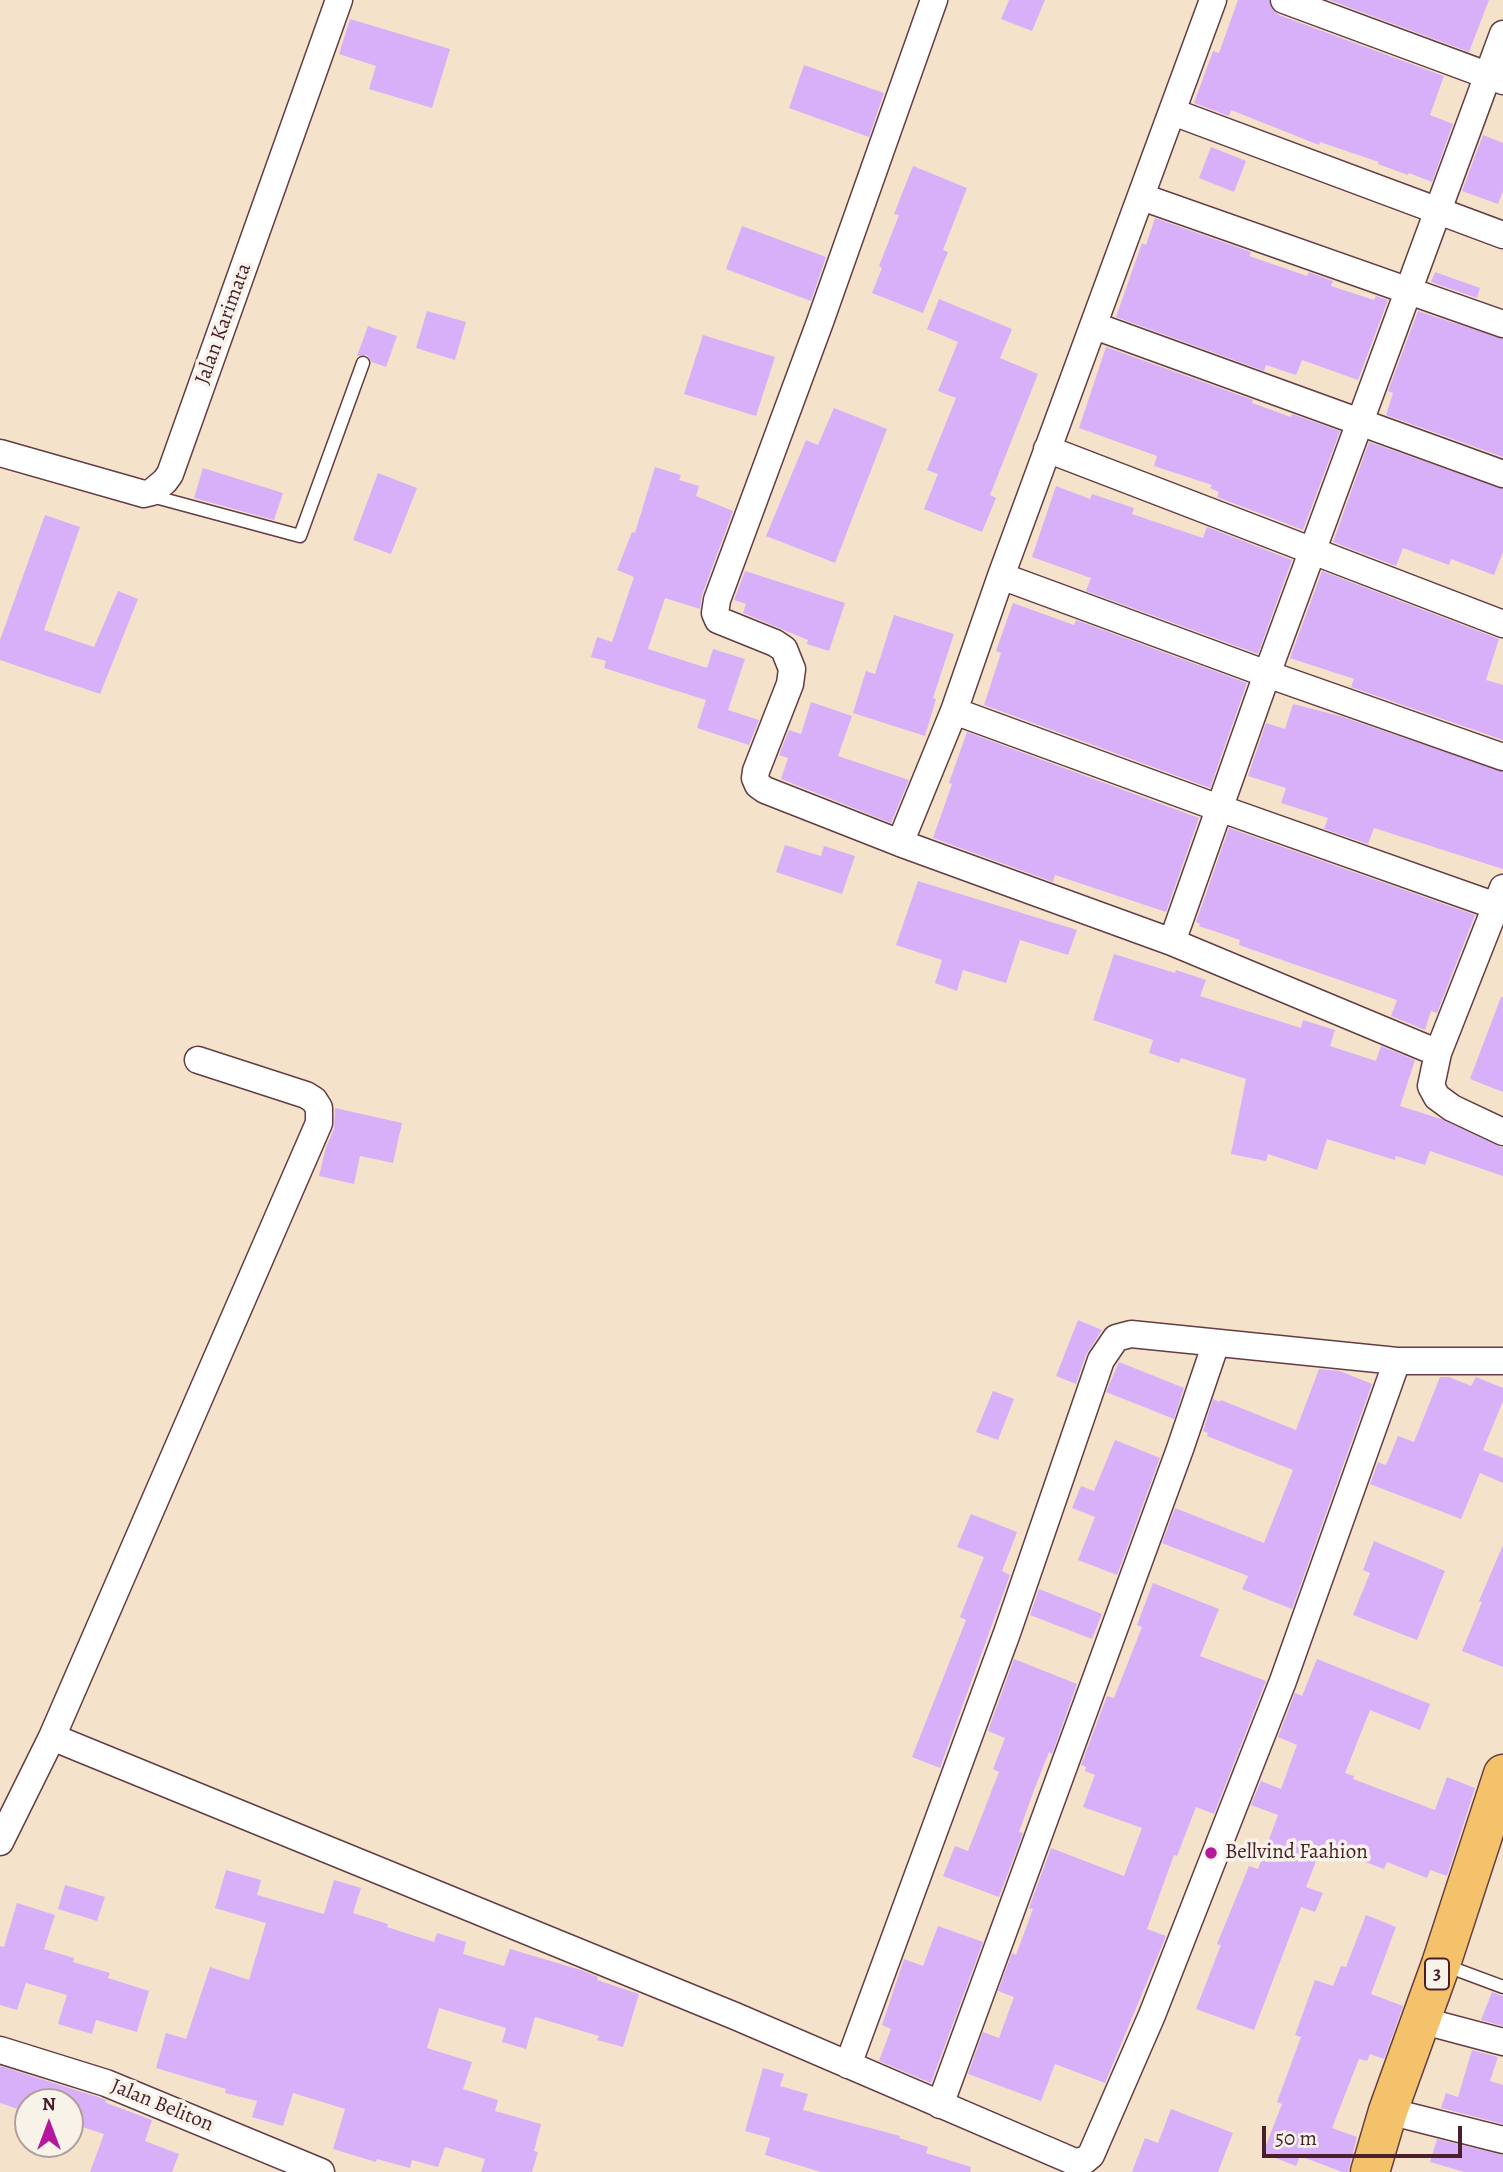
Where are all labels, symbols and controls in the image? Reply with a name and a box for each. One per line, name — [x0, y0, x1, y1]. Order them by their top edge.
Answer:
street label: Jalan Karimata — [190, 260, 258, 388]
place label: Bellvind Faahion — [1225, 1840, 1368, 1866]
marker: Bellvind Faahion — [1203, 1845, 1219, 1861]
road number: 3 — [1425, 1958, 1449, 1990]
street label: Jalan Beliton — [107, 2074, 217, 2138]
north arrow — [14, 2088, 84, 2158]
text: N — [42, 2091, 56, 2117]
scale bar — [1265, 2112, 1464, 2156]
text: 50 m — [1275, 2124, 1317, 2152]

